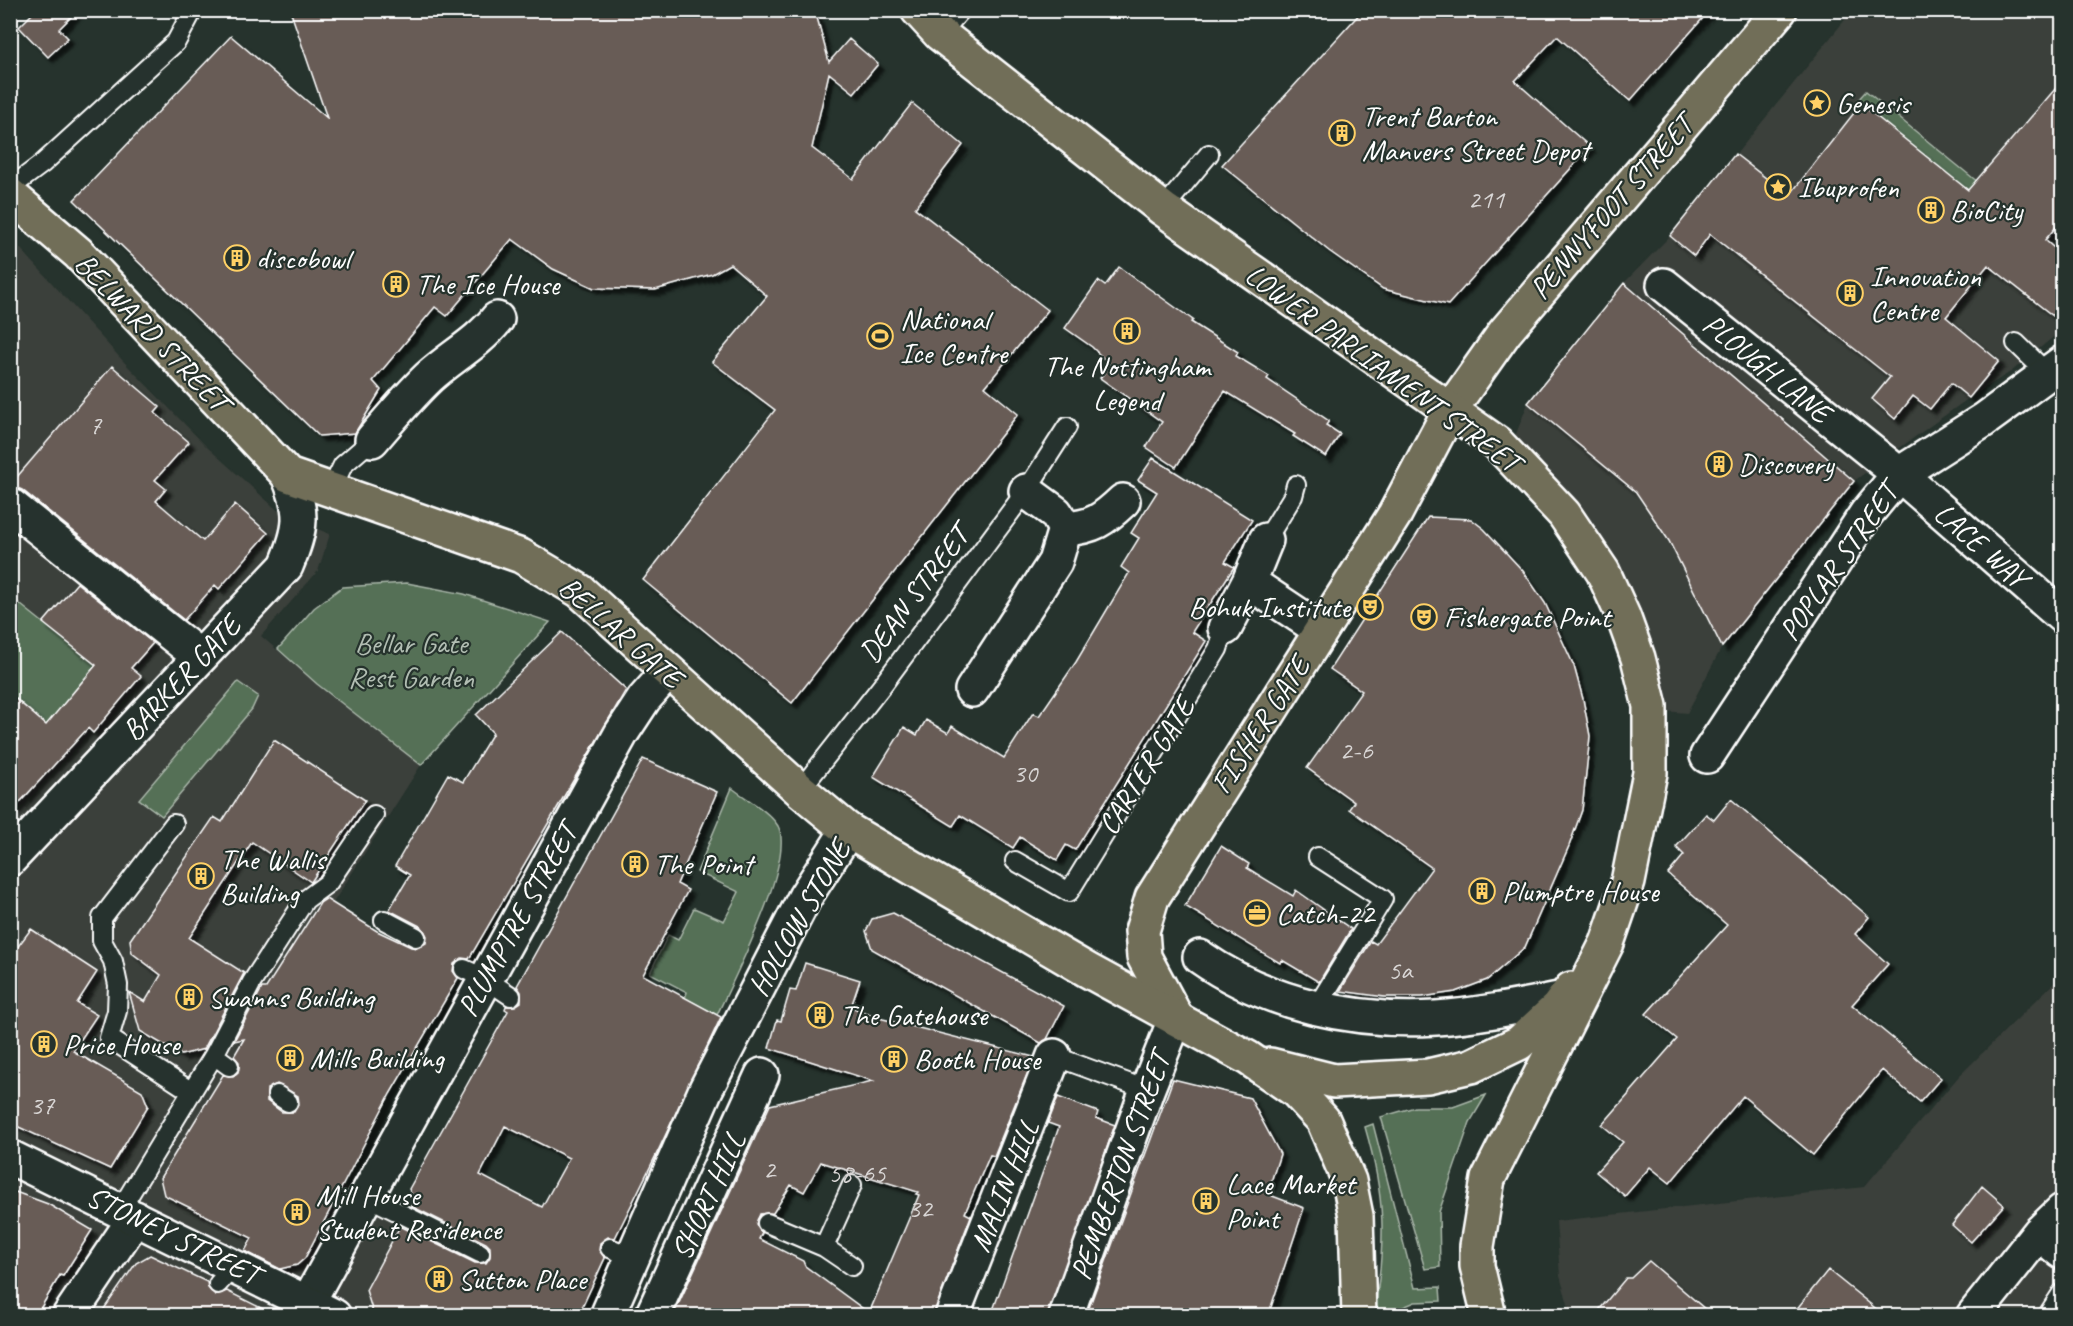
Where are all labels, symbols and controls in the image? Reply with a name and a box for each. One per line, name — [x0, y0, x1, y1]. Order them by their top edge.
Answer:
place label: Genesis — [1836, 84, 1912, 122]
place icon: Genesis — [1802, 88, 1832, 118]
place label: Trent Barton Manvers Street Depot — [1362, 97, 1593, 169]
street label: PENNYFOOT STREET — [1521, 102, 1705, 307]
building icon: Trent Barton Manvers Street Depot — [1327, 118, 1357, 148]
place label: Ibuprofen — [1798, 168, 1899, 206]
place icon: Ibuprofen — [1763, 172, 1793, 202]
house number: 211 — [1468, 182, 1506, 216]
place label: BioCity — [1950, 191, 2024, 229]
building icon: BioCity — [1916, 195, 1946, 225]
place label: discobowl — [256, 239, 355, 277]
building icon: discobowl — [222, 243, 252, 273]
street label: BELWARD STREET — [67, 245, 242, 425]
street label: LOWER PARLIAMENT STREET — [1238, 255, 1533, 484]
place label: Innovation Centre — [1870, 257, 1981, 329]
place label: The Ice House — [416, 265, 562, 303]
building icon: The Ice House — [381, 269, 411, 299]
building icon: Innovation Centre — [1835, 278, 1865, 308]
place label: National Ice Centre — [900, 300, 1009, 372]
street label: PLOUGH LANE — [1695, 305, 1842, 434]
building icon: The Nottingham Legend — [1112, 316, 1142, 346]
sports icon: National Ice Centre — [865, 321, 895, 351]
place label: The Nottingham Legend — [1044, 347, 1212, 419]
house number: 7 — [89, 408, 103, 442]
place label: Discovery — [1738, 445, 1835, 483]
building icon: Discovery — [1704, 449, 1734, 479]
street label: POPLAR STREET — [1770, 470, 1910, 648]
street label: LACE WAY — [1926, 494, 2040, 600]
street label: DEAN STREET — [850, 513, 982, 670]
street label: BELLAR GATE — [551, 568, 694, 699]
place label: Bohuk Institute — [1189, 588, 1352, 626]
theatre icon: Bohuk Institute — [1355, 592, 1385, 622]
place label: Fishergate Point — [1444, 598, 1614, 636]
theatre icon: Fishergate Point — [1409, 602, 1439, 632]
street label: BARKER GATE — [113, 604, 251, 749]
park label: Bellar Gate Rest Garden — [348, 624, 474, 696]
street label: FISHER GATE — [1202, 646, 1320, 800]
street label: CARTER GATE — [1089, 687, 1205, 842]
house number: 2-6 — [1339, 733, 1373, 767]
house number: 30 — [1013, 756, 1039, 790]
street label: PLUMPTRE STREET — [448, 811, 589, 1023]
street label: HOLLOW STONE — [739, 830, 861, 1003]
place label: The Wallis Building — [220, 840, 328, 912]
place label: The Point — [654, 845, 757, 883]
building icon: The Point — [620, 849, 650, 879]
building icon: The Wallis Building — [186, 861, 216, 891]
place label: Plumptre House — [1502, 872, 1661, 910]
building icon: Plumptre House — [1467, 876, 1497, 906]
place label: Catch-22 — [1276, 894, 1377, 932]
office icon: Catch-22 — [1242, 898, 1272, 928]
house number: 5a — [1388, 953, 1414, 987]
place label: Swanns Building — [208, 978, 376, 1016]
building icon: Swanns Building — [174, 982, 204, 1012]
place label: The Gatehouse — [840, 996, 989, 1034]
building icon: The Gatehouse — [805, 1000, 835, 1030]
place label: Price House — [63, 1025, 182, 1063]
building icon: Price House — [29, 1029, 59, 1059]
place label: Mills Building — [310, 1039, 445, 1077]
place label: Booth House — [914, 1040, 1042, 1078]
street label: PEMBERTON STREET — [1061, 1041, 1181, 1285]
building icon: Mills Building — [275, 1043, 305, 1073]
building icon: Booth House — [879, 1044, 909, 1074]
house number: 37 — [30, 1088, 56, 1122]
street label: MALIN HILL — [961, 1114, 1048, 1257]
street label: SHORT HILL — [662, 1125, 754, 1265]
house number: 2 — [763, 1152, 777, 1186]
house number: 58-65 — [828, 1156, 888, 1190]
place label: Lace Market Point — [1226, 1165, 1358, 1237]
place label: Mill House Student Residence — [316, 1176, 503, 1248]
street label: STONEY STREET — [81, 1177, 272, 1296]
building icon: Lace Market Point — [1191, 1186, 1221, 1216]
house number: 32 — [908, 1191, 934, 1225]
building icon: Mill House Student Residence — [282, 1197, 312, 1227]
place label: Sutton Place — [458, 1260, 588, 1298]
building icon: Sutton Place — [424, 1264, 454, 1294]

